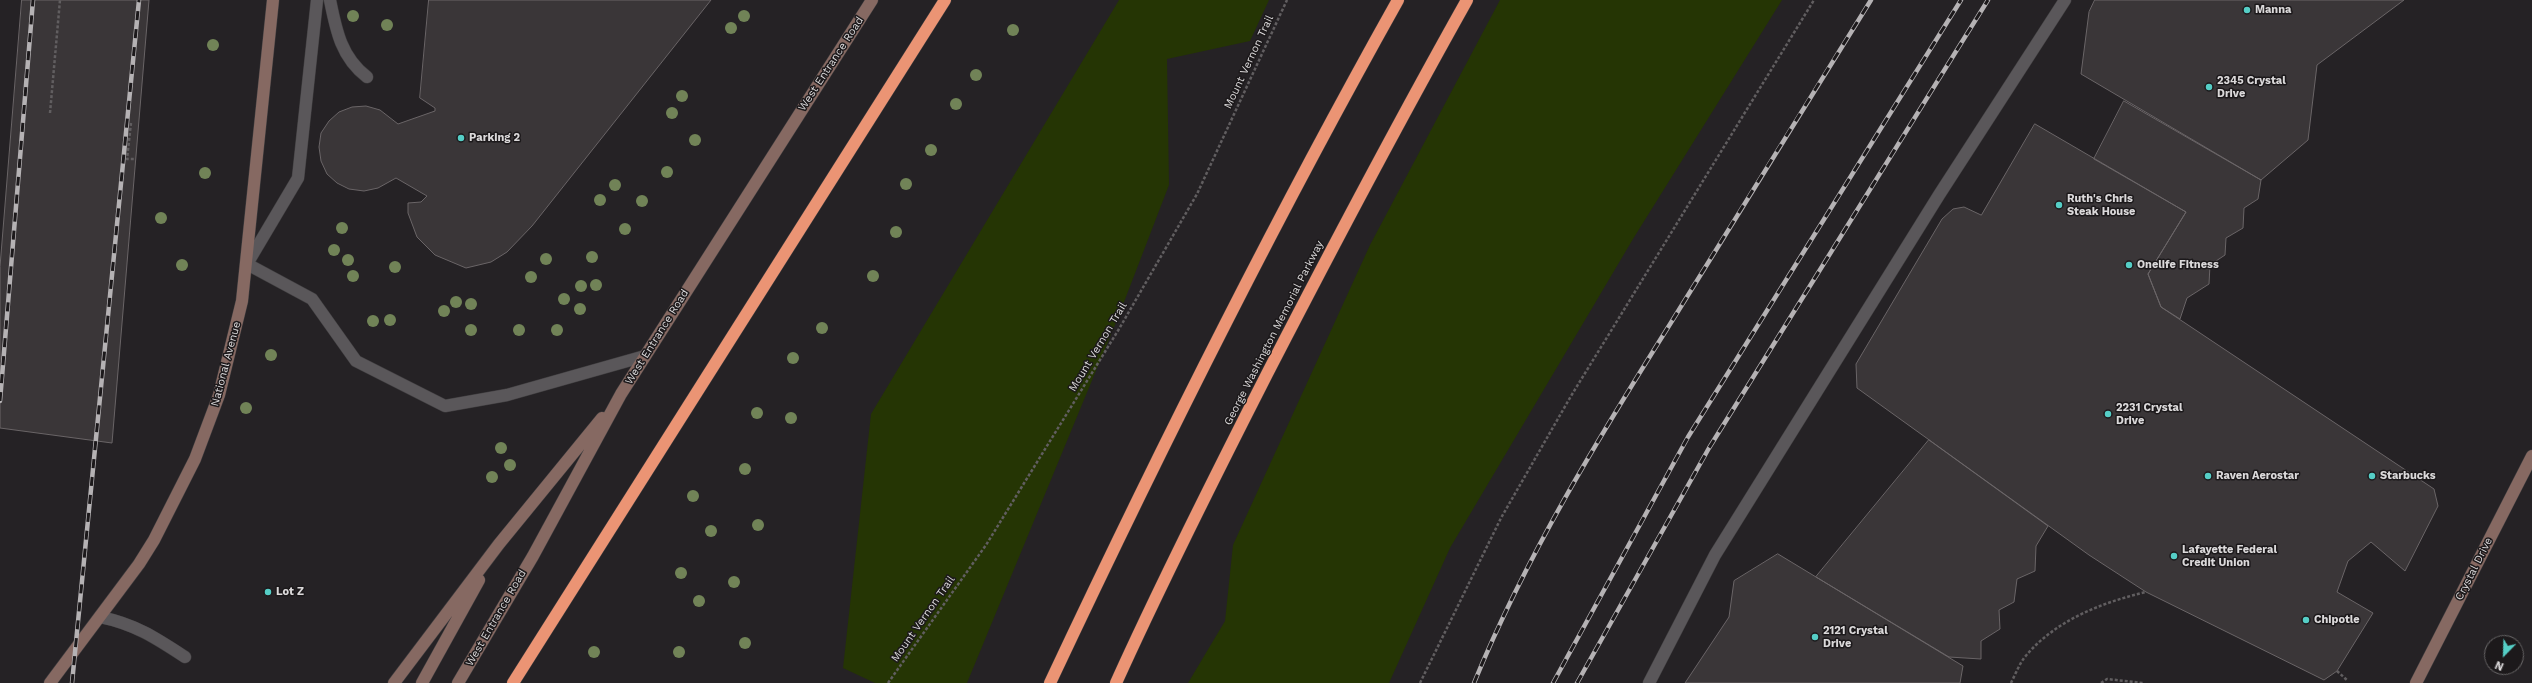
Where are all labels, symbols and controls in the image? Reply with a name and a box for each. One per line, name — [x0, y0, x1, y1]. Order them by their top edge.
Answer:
place label: Manna — [2255, 3, 2291, 17]
marker: Manna — [2242, 5, 2252, 15]
street label: Mount Vernon Trail — [1221, 13, 1277, 111]
street label: West Entrance Road — [796, 14, 866, 114]
place label: 2345 Crystal Drive — [2217, 74, 2286, 100]
marker: 2345 Crystal Drive — [2204, 82, 2214, 92]
place label: Parking 2 — [469, 131, 520, 145]
marker: Parking 2 — [456, 133, 466, 143]
place label: Ruth's Chris Steak House — [2067, 192, 2135, 218]
marker: Ruth's Chris Steak House — [2054, 200, 2064, 210]
street label: George Washington Memorial Parkway — [1222, 239, 1326, 427]
place label: Onelife Fitness — [2137, 258, 2219, 272]
marker: Onelife Fitness — [2124, 260, 2134, 270]
street label: West Entrance Road — [622, 287, 692, 387]
street label: Mount Vernon Trail — [1066, 300, 1130, 394]
street label: National Avenue — [208, 320, 244, 408]
place label: 2231 Crystal Drive — [2116, 401, 2183, 427]
marker: 2231 Crystal Drive — [2103, 409, 2113, 419]
place label: Raven Aerostar — [2216, 469, 2299, 483]
place label: Starbucks — [2380, 469, 2436, 483]
marker: Raven Aerostar — [2203, 471, 2213, 481]
marker: Starbucks — [2367, 471, 2377, 481]
street label: Crystal Drive — [2453, 535, 2495, 603]
place label: Lafayette Federal Credit Union — [2182, 543, 2277, 569]
marker: Lafayette Federal Credit Union — [2169, 551, 2179, 561]
street label: West Entrance Road — [463, 567, 529, 669]
street label: Mount Vernon Trail — [888, 573, 958, 665]
place label: Lot Z — [276, 585, 304, 599]
marker: Lot Z — [263, 587, 273, 597]
place label: Chipotle — [2314, 613, 2360, 627]
marker: Chipotle — [2301, 615, 2311, 625]
place label: 2121 Crystal Drive — [1823, 624, 1888, 650]
marker: 2121 Crystal Drive — [1810, 632, 1820, 642]
north arrow — [2484, 635, 2524, 675]
text: N — [2493, 658, 2506, 673]

